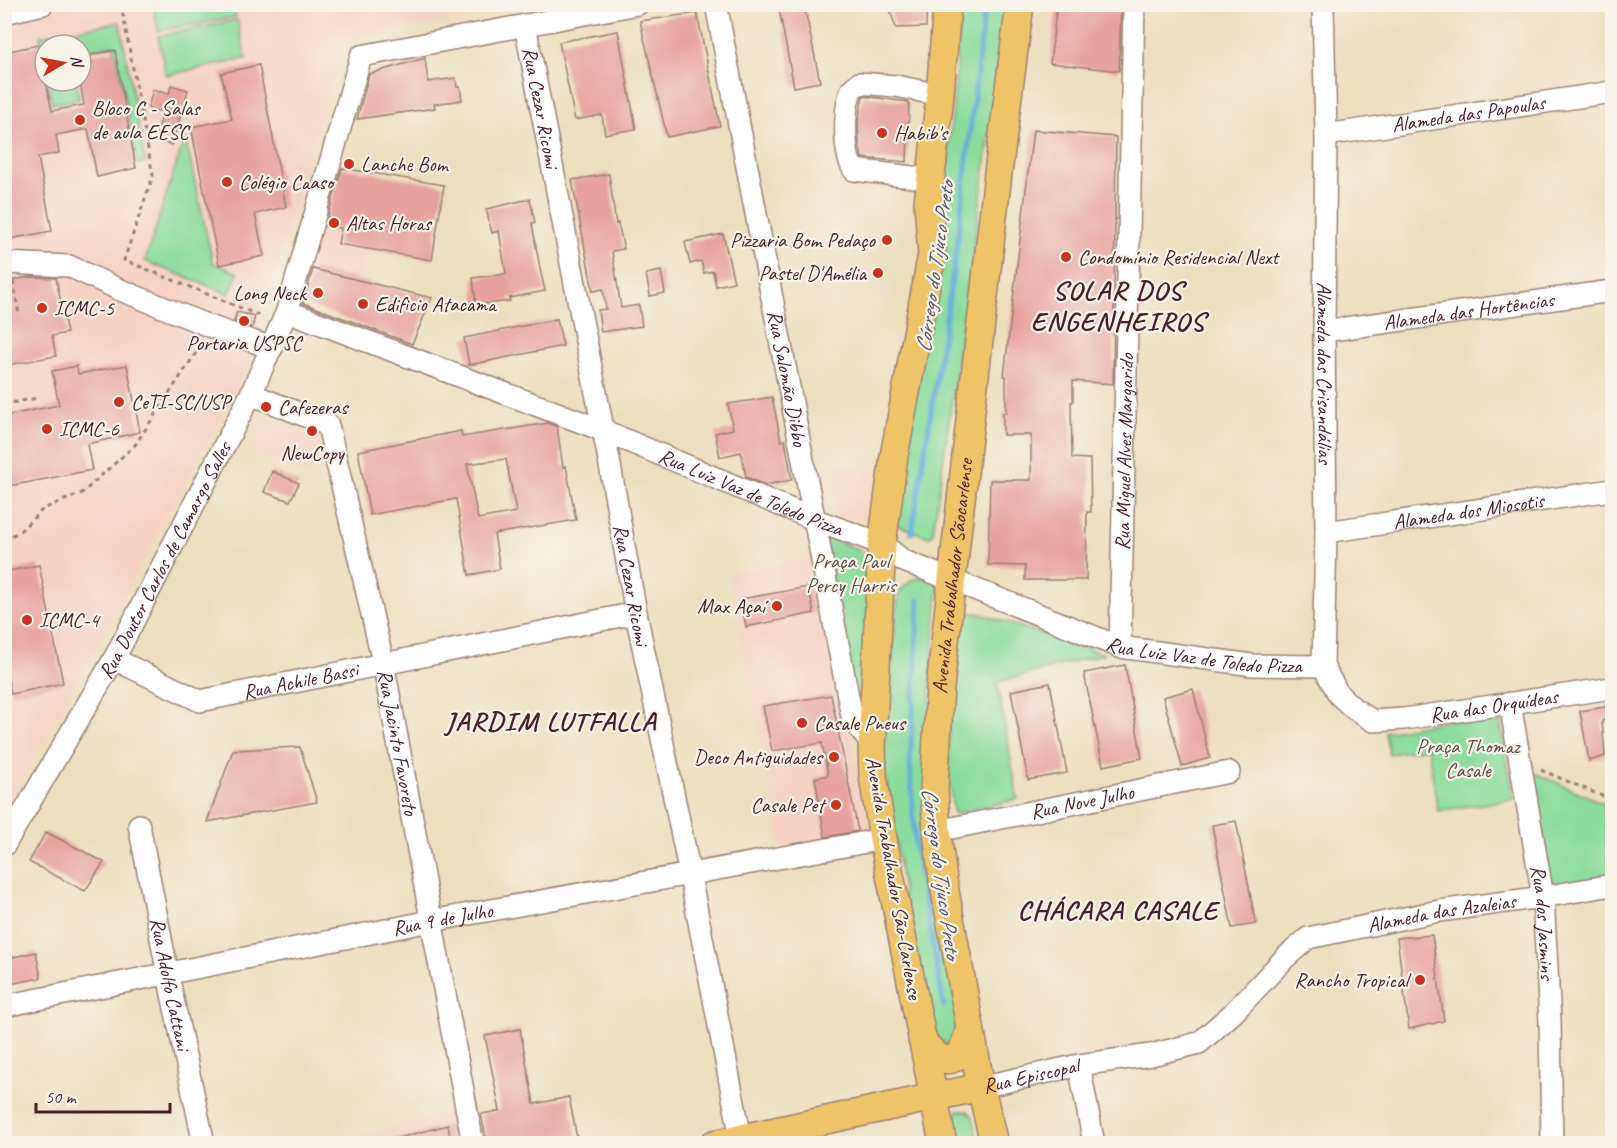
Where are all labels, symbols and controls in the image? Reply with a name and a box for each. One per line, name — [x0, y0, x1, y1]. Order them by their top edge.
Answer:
north arrow — [33, 33, 93, 93]
street label: Rua Cezar Ricomi — [517, 45, 566, 173]
text: N — [66, 54, 88, 70]
street label: Alameda das Papoulas — [1390, 89, 1548, 138]
place label: Bloco C - Salas de aula EESC — [92, 95, 201, 145]
marker: Bloco C - Salas de aula EESC — [73, 113, 87, 127]
place label: Habib's — [894, 120, 949, 146]
marker: Habib's — [875, 126, 889, 140]
place label: Lanche Bom — [361, 151, 450, 177]
marker: Lanche Bom — [342, 157, 356, 171]
place label: Colégio Caaso — [239, 169, 336, 195]
marker: Colégio Caaso — [220, 175, 234, 189]
water label: Córrego do Tijuco Preto — [909, 176, 961, 354]
place label: Altas Horas — [346, 210, 433, 236]
marker: Altas Horas — [327, 216, 341, 230]
place label: Pizzaria Bom Pedaço — [730, 227, 877, 253]
marker: Pizzaria Bom Pedaço — [880, 233, 894, 247]
place label: Condomínio Residencial Next — [1078, 244, 1280, 270]
marker: Condomínio Residencial Next — [1059, 250, 1073, 264]
place label: Pastel D'Amélia — [759, 260, 868, 286]
marker: Pastel D'Amélia — [871, 266, 885, 280]
district label: SOLAR DOS ENGENHEIROS — [1031, 273, 1210, 338]
place label: Long Neck — [233, 280, 308, 306]
street label: Alameda das Crisandálias — [1311, 282, 1338, 466]
marker: Long Neck — [311, 286, 325, 300]
street label: Alameda das Hortências — [1382, 286, 1557, 336]
place label: Edificio Atacama — [375, 291, 498, 317]
place label: ICMC-5 — [54, 295, 115, 321]
marker: Edificio Atacama — [356, 297, 370, 311]
marker: ICMC-5 — [35, 301, 49, 315]
street label: Rua Salomão Dibbo — [762, 308, 813, 450]
marker: Portaria USPSC — [237, 314, 251, 328]
place label: Portaria USPSC — [187, 330, 304, 356]
street label: Rua Miguel Alves Margarido — [1109, 352, 1139, 551]
place label: CeTI-SC/USP — [131, 389, 233, 415]
place label: Cafezeras — [278, 394, 349, 420]
marker: CeTI-SC/USP — [112, 395, 126, 409]
marker: Cafezeras — [259, 400, 273, 414]
place label: ICMC-6 — [59, 416, 119, 442]
marker: ICMC-6 — [40, 422, 54, 436]
marker: NewCopy — [305, 424, 319, 438]
street label: Rua Doutor Carlos de Camargo Salles — [92, 436, 238, 683]
place label: NewCopy — [280, 440, 345, 466]
street label: Rua Luiz Vaz de Toledo Pizza — [655, 443, 848, 542]
street label: Avenida Trabalhador Sãocarlense — [927, 455, 979, 694]
street label: Alameda dos Miosotis — [1391, 487, 1547, 535]
street label: Rua Cezar Ricomi — [608, 522, 656, 651]
park label: Praça Paul Percy Harris — [806, 548, 898, 598]
place label: Max Açaí — [697, 593, 769, 619]
marker: Max Açaí — [770, 599, 784, 613]
place label: ICMC-4 — [39, 607, 101, 633]
marker: ICMC-4 — [20, 613, 34, 627]
street label: Rua Luiz Vaz de Toledo Pizza — [1103, 630, 1303, 679]
street label: Rua Achile Bassi — [241, 656, 363, 705]
street label: Rua Jacinto Favoreto — [372, 667, 425, 819]
street label: Rua das Orquídeas — [1428, 683, 1561, 728]
district label: JARDIM LUTFALLA — [443, 704, 658, 738]
place label: Casale Pneus — [814, 710, 907, 736]
marker: Casale Pneus — [795, 716, 809, 730]
park label: Praça Thomaz Casale — [1416, 733, 1521, 783]
place label: Deco Antiguidades — [694, 744, 824, 770]
marker: Deco Antiguidades — [827, 750, 841, 764]
street label: Avenida Trabalhador São-Carlense — [860, 755, 928, 1003]
street label: Rua Nove Julho — [1028, 778, 1138, 825]
water label: Córrego do Tijuco Preto — [915, 786, 967, 964]
place label: Casale Pet — [751, 792, 827, 818]
marker: Casale Pet — [829, 798, 843, 812]
street label: Rua dos Jasmins — [1525, 863, 1561, 982]
street label: Alameda das Azaleias — [1365, 888, 1519, 938]
district label: CHÁCARA CASALE — [1018, 893, 1221, 927]
street label: Rua 9 de Julho — [390, 897, 496, 941]
street label: Rua Adolfo Cattani — [144, 915, 197, 1056]
place label: Rancho Tropical — [1294, 967, 1411, 993]
marker: Rancho Tropical — [1413, 973, 1427, 987]
street label: Rua Episcopal — [980, 1052, 1084, 1099]
scale bar — [36, 1076, 170, 1114]
text: 50 m — [45, 1086, 78, 1108]

